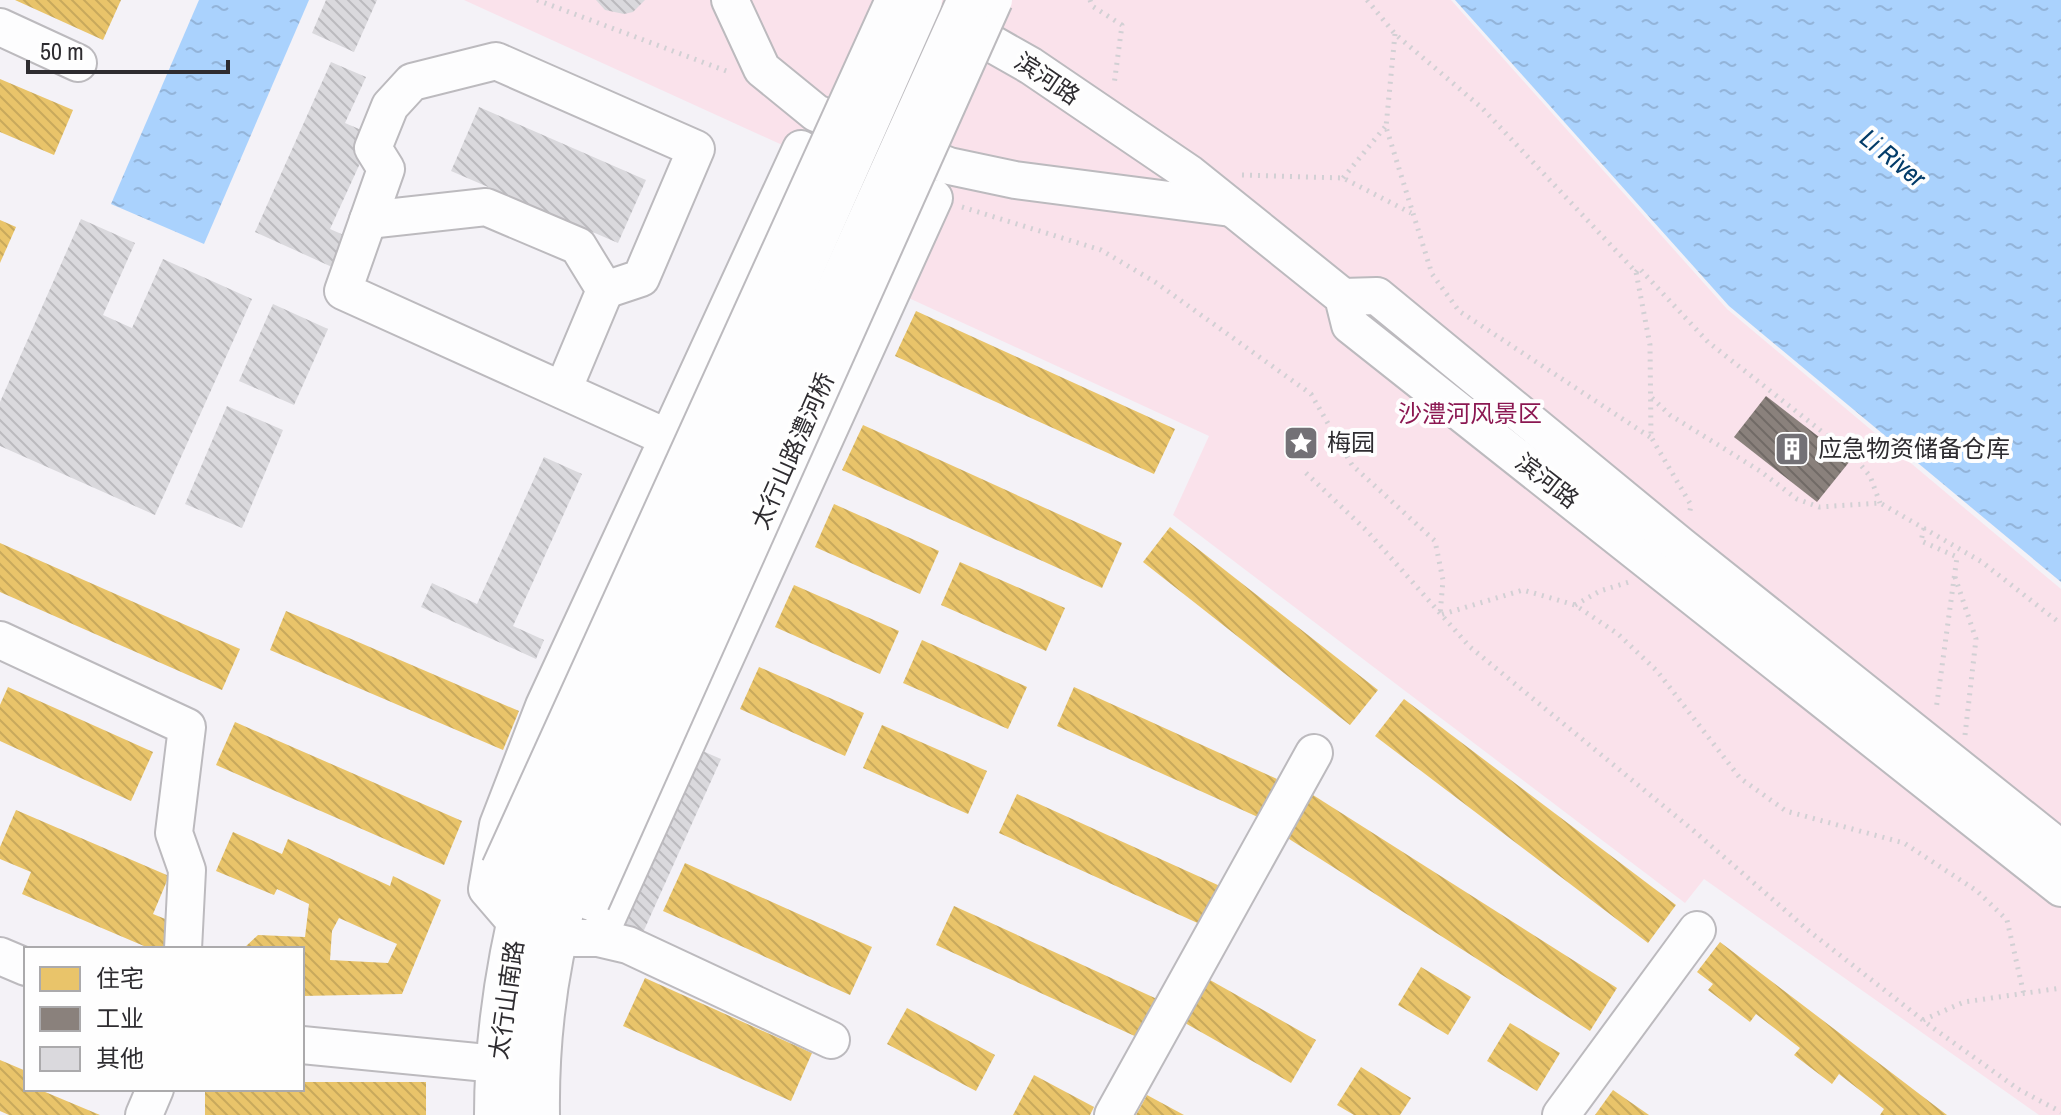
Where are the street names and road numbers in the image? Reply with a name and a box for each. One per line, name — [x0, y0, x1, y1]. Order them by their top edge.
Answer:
street label: 滨河路 — [1009, 45, 1086, 112]
street label: 太行山路澧河桥 — [743, 367, 841, 534]
street label: 滨河路 — [1509, 445, 1586, 515]
street label: 太行山南路 — [482, 938, 530, 1062]

